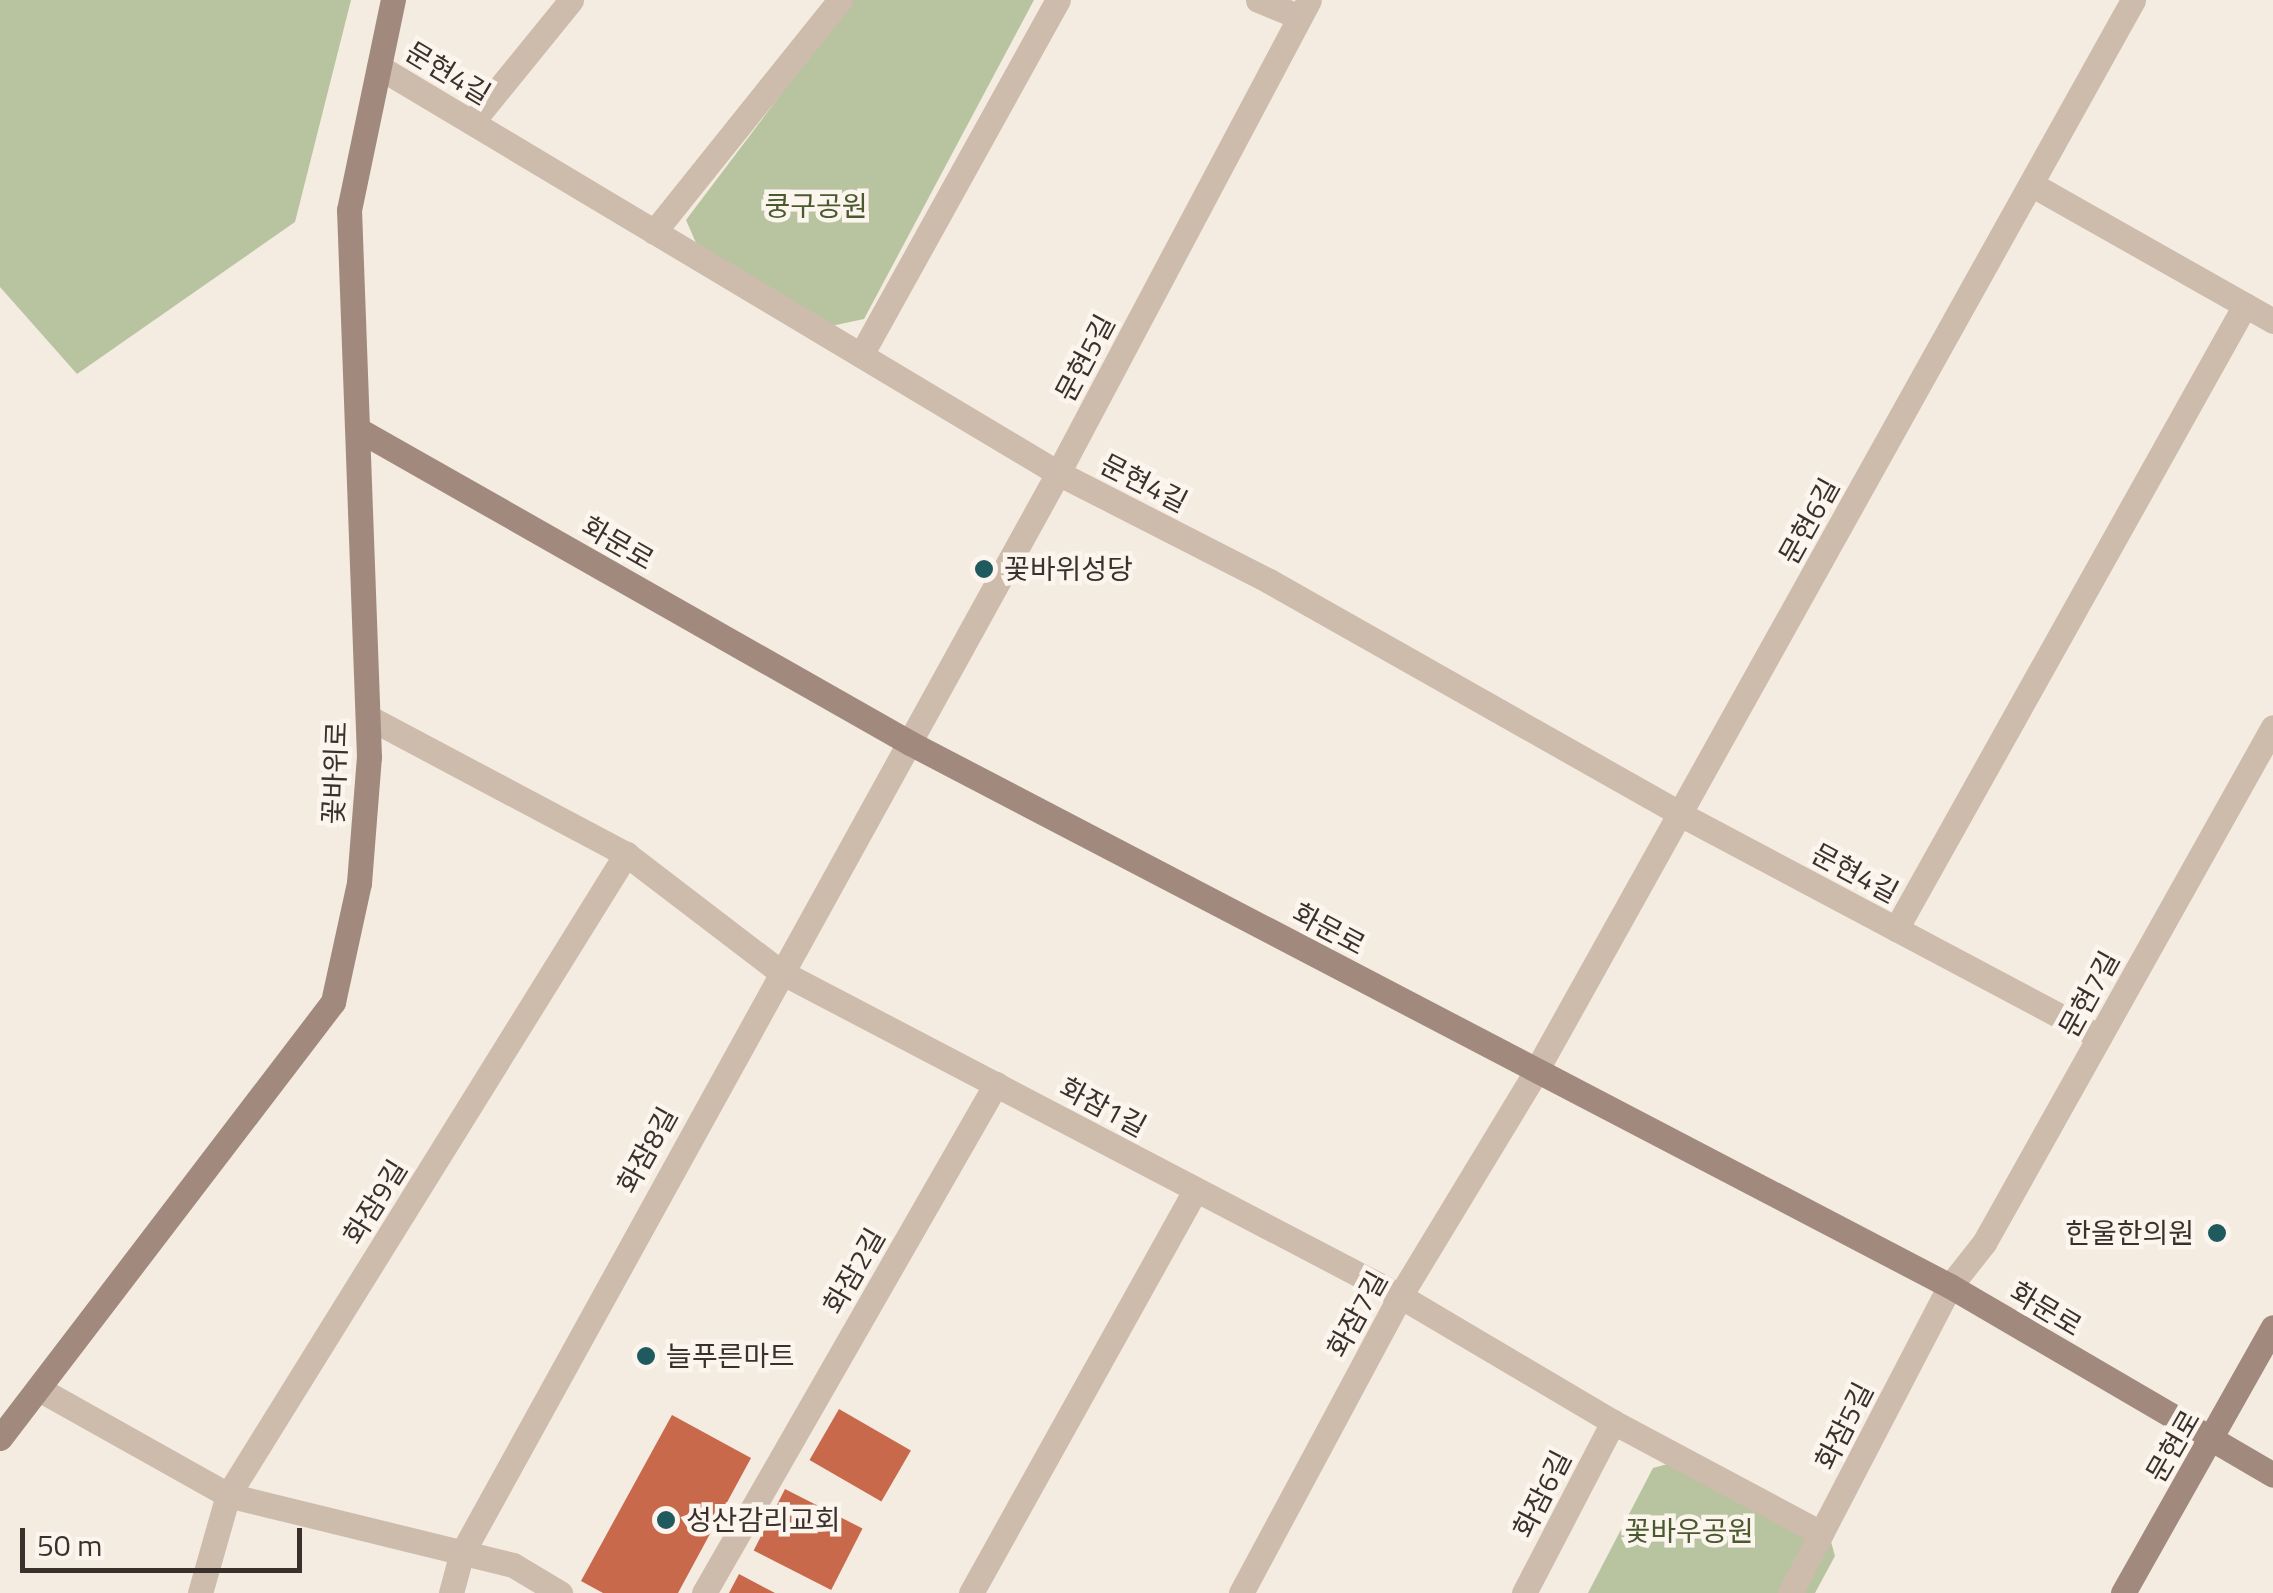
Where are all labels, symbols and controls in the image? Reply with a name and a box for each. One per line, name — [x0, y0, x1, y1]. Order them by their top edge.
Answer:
street label: 문현4길 — [400, 35, 496, 111]
park label: 쿵구공원 — [764, 189, 868, 223]
street label: 문현5길 — [1048, 309, 1122, 407]
street label: 문현4길 — [1095, 447, 1193, 519]
street label: 문현6길 — [1772, 472, 1846, 570]
street label: 화문로 — [576, 509, 660, 577]
place label: 꽃바위성당 — [1004, 552, 1133, 586]
marker: 꽃바위성당 — [973, 558, 995, 580]
street label: 꽃바위로 — [316, 721, 354, 825]
street label: 문현4길 — [1806, 836, 1904, 910]
street label: 화문로 — [1287, 896, 1371, 962]
street label: 문현7길 — [2052, 945, 2126, 1043]
street label: 화잠1길 — [1054, 1070, 1152, 1144]
street label: 화잠8길 — [610, 1101, 684, 1199]
street label: 화잠9길 — [336, 1154, 414, 1250]
place label: 한울한의원 — [2065, 1216, 2194, 1250]
marker: 한울한의원 — [2204, 1220, 2230, 1246]
street label: 화잠2길 — [816, 1222, 892, 1320]
street label: 화잠7길 — [1320, 1265, 1394, 1363]
street label: 화문로 — [2004, 1275, 2088, 1343]
place label: 늘푸른마트 — [666, 1339, 795, 1373]
marker: 늘푸른마트 — [635, 1345, 657, 1367]
street label: 화잠5길 — [1808, 1377, 1880, 1475]
street label: 문현로 — [2139, 1404, 2207, 1488]
street label: 화잠6길 — [1506, 1445, 1578, 1543]
place label: 성산감리교회 — [686, 1503, 841, 1537]
scale bar — [25, 1508, 308, 1570]
marker: 성산감리교회 — [655, 1509, 677, 1531]
park label: 꽃바우공원 — [1625, 1514, 1753, 1548]
text: 50 m — [37, 1522, 102, 1568]

